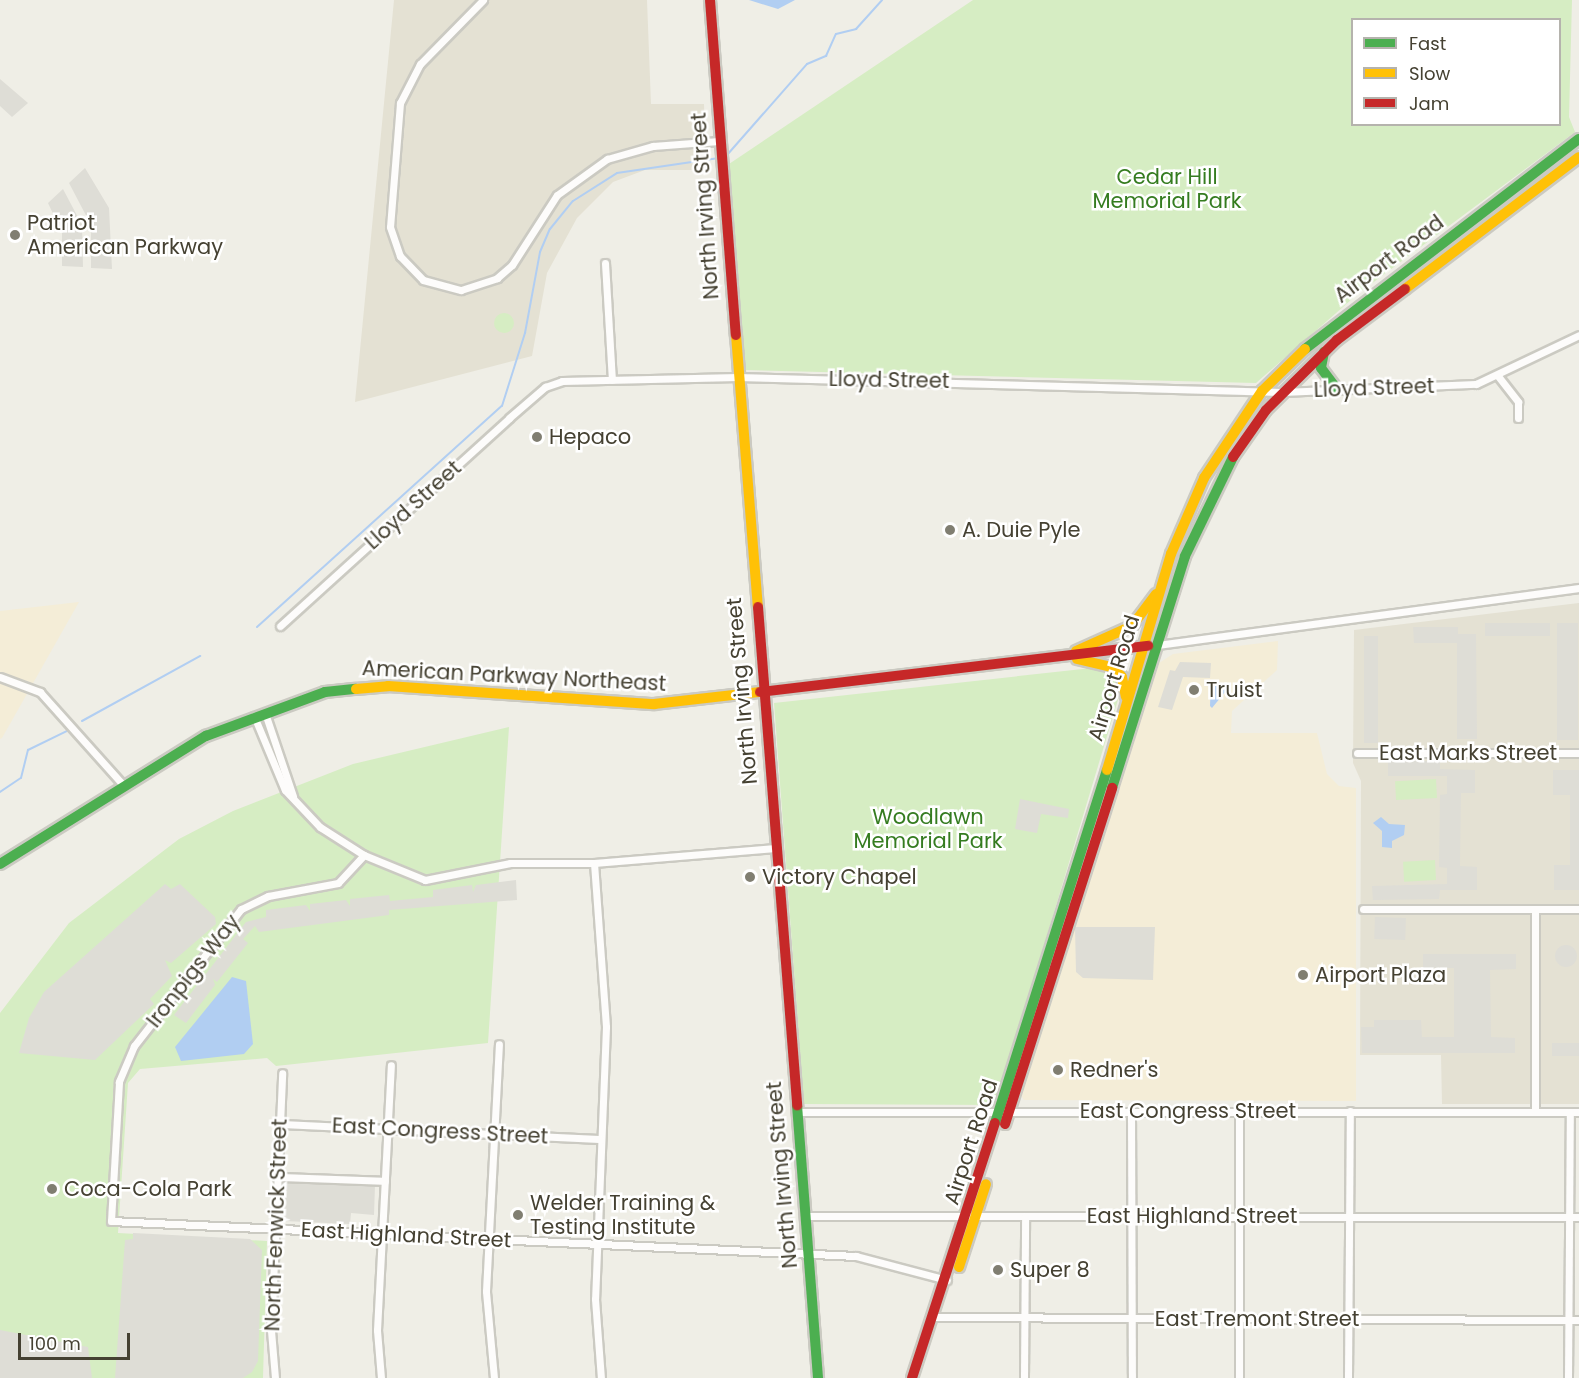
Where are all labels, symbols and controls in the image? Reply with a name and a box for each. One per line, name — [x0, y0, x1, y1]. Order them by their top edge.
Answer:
legend — [1351, 18, 1561, 126]
text: Fast — [1409, 31, 1446, 56]
text: Slow — [1409, 61, 1450, 86]
text: Jam — [1409, 91, 1449, 116]
street label: North Irving Street — [686, 112, 724, 300]
park label: Cedar Hill Memorial Park — [1092, 164, 1242, 214]
place label: Patriot American Parkway — [27, 210, 223, 260]
street label: Airport Road — [1329, 210, 1449, 308]
marker: Patriot American Parkway — [8, 228, 22, 242]
street label: Lloyd Street — [828, 366, 950, 394]
street label: Lloyd Street — [1313, 373, 1435, 403]
place label: Hepaco — [549, 424, 631, 450]
marker: Hepaco — [530, 430, 544, 444]
street label: Lloyd Street — [360, 455, 466, 555]
place label: A. Duie Pyle — [962, 517, 1080, 543]
marker: A. Duie Pyle — [943, 523, 957, 537]
street label: North Irving Street — [721, 597, 763, 785]
street label: Airport Road — [1083, 612, 1145, 744]
street label: American Parkway Northeast — [361, 655, 667, 697]
place label: Truist — [1206, 677, 1262, 703]
marker: Truist — [1187, 683, 1201, 697]
street label: East Marks Street — [1379, 740, 1557, 766]
park label: Woodlawn Memorial Park — [853, 804, 1003, 854]
place label: Victory Chapel — [762, 864, 917, 890]
marker: Victory Chapel — [743, 870, 757, 884]
street label: Ironpigs Way — [141, 909, 245, 1033]
place label: Airport Plaza — [1315, 962, 1446, 988]
marker: Airport Plaza — [1296, 968, 1310, 982]
place label: Redner's — [1070, 1057, 1159, 1083]
marker: Redner's — [1051, 1063, 1065, 1077]
street label: Airport Road — [939, 1076, 1003, 1208]
street label: North Irving Street — [761, 1081, 803, 1269]
street label: East Congress Street — [1080, 1098, 1296, 1124]
street label: East Congress Street — [331, 1113, 549, 1149]
street label: North Fenwick Street — [260, 1118, 292, 1332]
place label: Coca-Cola Park — [64, 1176, 232, 1202]
marker: Coca-Cola Park — [45, 1182, 59, 1196]
place label: Welder Training & Testing Institute — [530, 1190, 715, 1240]
street label: East Highland Street — [1087, 1203, 1297, 1229]
marker: Welder Training & Testing Institute — [511, 1208, 525, 1222]
street label: East Highland Street — [300, 1217, 512, 1253]
place label: Super 8 — [1010, 1257, 1090, 1283]
marker: Super 8 — [991, 1263, 1005, 1277]
street label: East Tremont Street — [1155, 1306, 1359, 1332]
scale bar — [21, 1321, 134, 1359]
text: 100 m — [29, 1331, 81, 1356]

